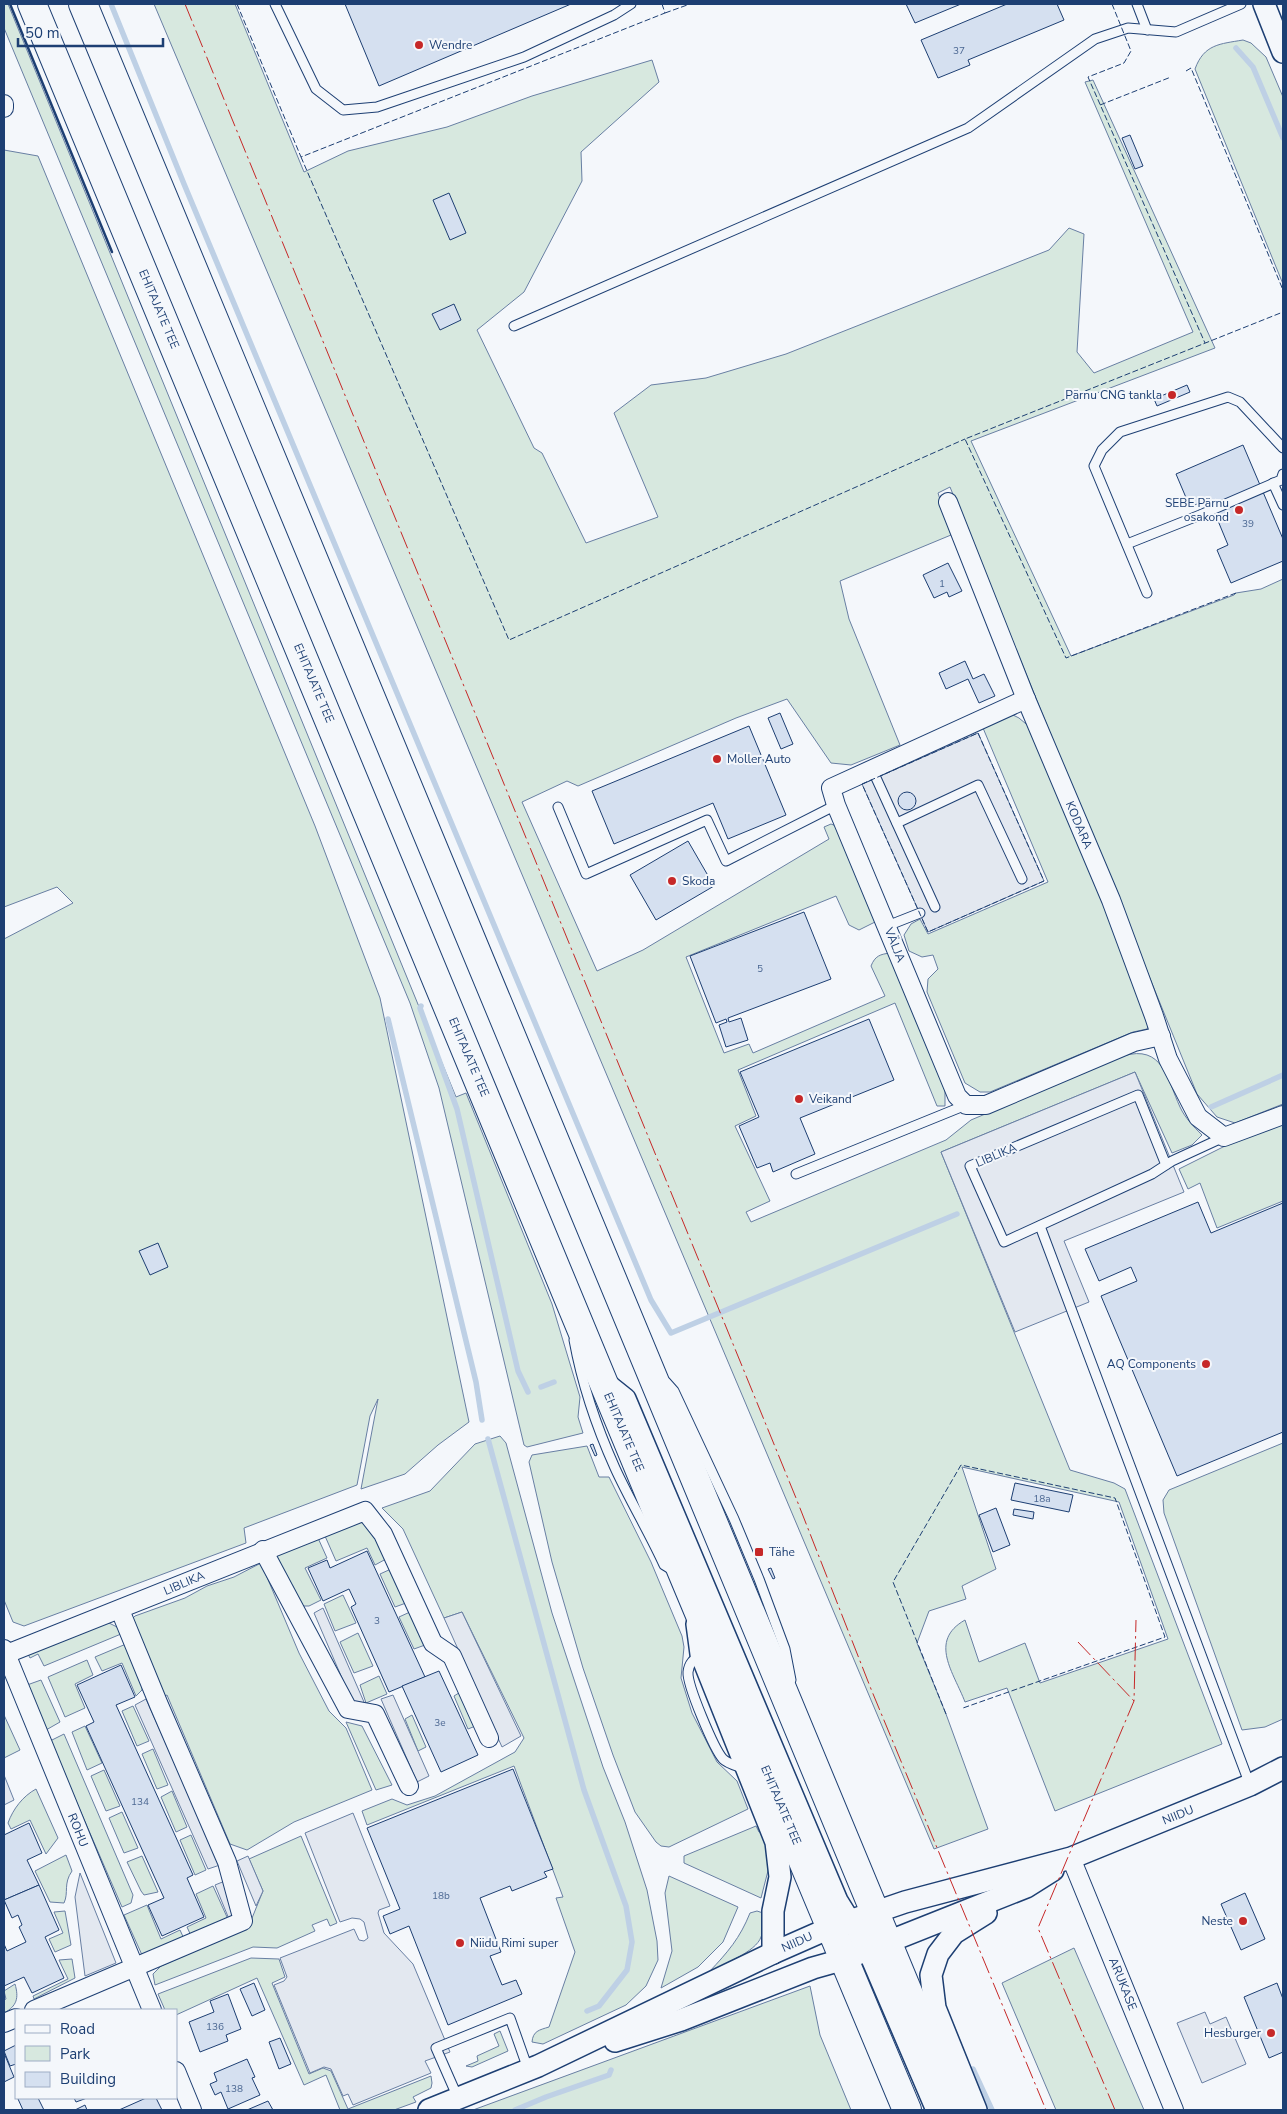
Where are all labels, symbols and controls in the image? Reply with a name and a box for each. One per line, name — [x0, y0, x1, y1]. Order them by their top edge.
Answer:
scale bar — [18, 15, 162, 47]
text: 50 m — [25, 23, 60, 43]
place label: Wendre — [429, 37, 472, 53]
marker: Wendre — [413, 39, 425, 51]
house number: 37 — [953, 44, 965, 58]
street label: EHITAJATE TEE — [135, 267, 183, 351]
place label: Pärnu CNG tankla — [1065, 387, 1162, 403]
marker: Pärnu CNG tankla — [1166, 389, 1178, 401]
place label: SEBE Pärnu osakond — [1165, 495, 1229, 525]
marker: SEBE Pärnu osakond — [1233, 504, 1245, 516]
house number: 39 — [1242, 517, 1254, 531]
house number: 1 — [939, 577, 945, 591]
street label: EHITAJATE TEE — [290, 641, 338, 725]
place label: Moller Auto — [727, 751, 791, 767]
marker: Moller Auto — [711, 753, 723, 765]
street label: KODARA — [1062, 799, 1096, 852]
place label: Skoda — [682, 873, 715, 889]
marker: Skoda — [666, 875, 678, 887]
street label: VÄLJA — [880, 924, 909, 965]
house number: 5 — [757, 962, 763, 976]
street label: EHITAJATE TEE — [445, 1015, 493, 1099]
place label: Veikand — [808, 1091, 852, 1107]
marker: Veikand — [793, 1093, 805, 1105]
street label: LIBLIKA — [973, 1139, 1019, 1171]
place label: AQ Components — [1107, 1356, 1196, 1372]
marker: AQ Components — [1200, 1358, 1212, 1370]
street label: EHITAJATE TEE — [600, 1390, 648, 1474]
house number: 18a — [1033, 1492, 1051, 1506]
place label: Tähe — [769, 1544, 795, 1560]
marker: Tähe — [753, 1546, 765, 1558]
street label: LIBLIKA — [161, 1567, 207, 1599]
house number: 3 — [374, 1614, 380, 1628]
house number: 3e — [434, 1716, 446, 1730]
street label: EHITAJATE TEE — [757, 1763, 805, 1847]
house number: 134 — [131, 1795, 149, 1809]
street label: NIIDU — [1160, 1801, 1196, 1829]
street label: ROHU — [64, 1811, 92, 1849]
house number: 18b — [432, 1889, 450, 1903]
place label: Neste — [1201, 1913, 1233, 1929]
marker: Neste — [1237, 1915, 1249, 1927]
street label: NIIDU — [779, 1928, 815, 1956]
place label: Niidu Rimi super — [470, 1935, 559, 1951]
marker: Niidu Rimi super — [454, 1937, 466, 1949]
street label: ARUKASE — [1105, 1955, 1141, 2013]
legend — [15, 2009, 178, 2099]
text: Road — [60, 2019, 95, 2039]
house number: 136 — [206, 2020, 224, 2034]
place label: Hesburger — [1204, 2025, 1262, 2041]
marker: Hesburger — [1265, 2027, 1277, 2039]
text: Park — [60, 2044, 90, 2064]
text: Building — [60, 2069, 116, 2089]
house number: 138 — [225, 2082, 243, 2096]

